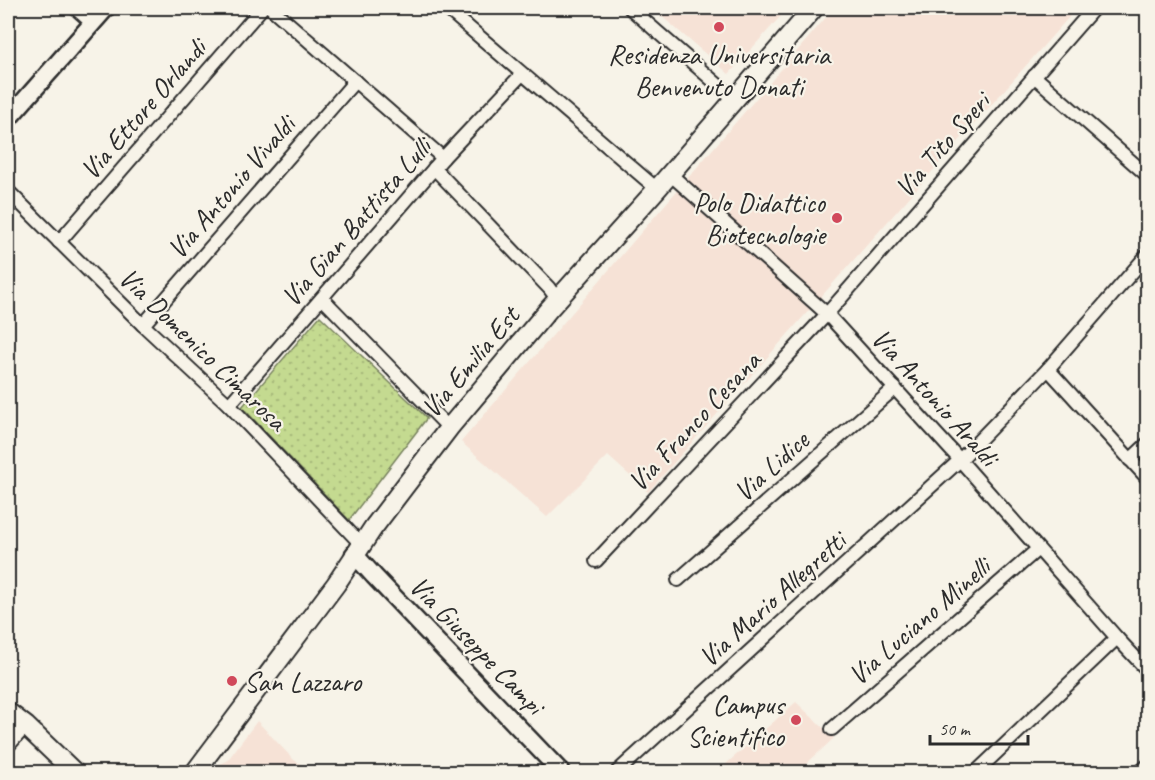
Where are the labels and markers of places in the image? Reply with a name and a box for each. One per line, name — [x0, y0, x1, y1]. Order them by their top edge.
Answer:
marker: Residenza Universitaria Benvenuto Donati — [712, 20, 726, 34]
place label: Residenza Universitaria Benvenuto Donati — [608, 37, 832, 104]
place label: Polo Didattico Biotecnologie — [693, 185, 827, 252]
marker: Polo Didattico Biotecnologie — [830, 211, 844, 225]
place label: San Lazzaro — [244, 664, 363, 699]
marker: San Lazzaro — [225, 674, 239, 688]
place label: Campus Scientifico — [687, 687, 786, 754]
marker: Campus Scientifico — [789, 713, 803, 727]

